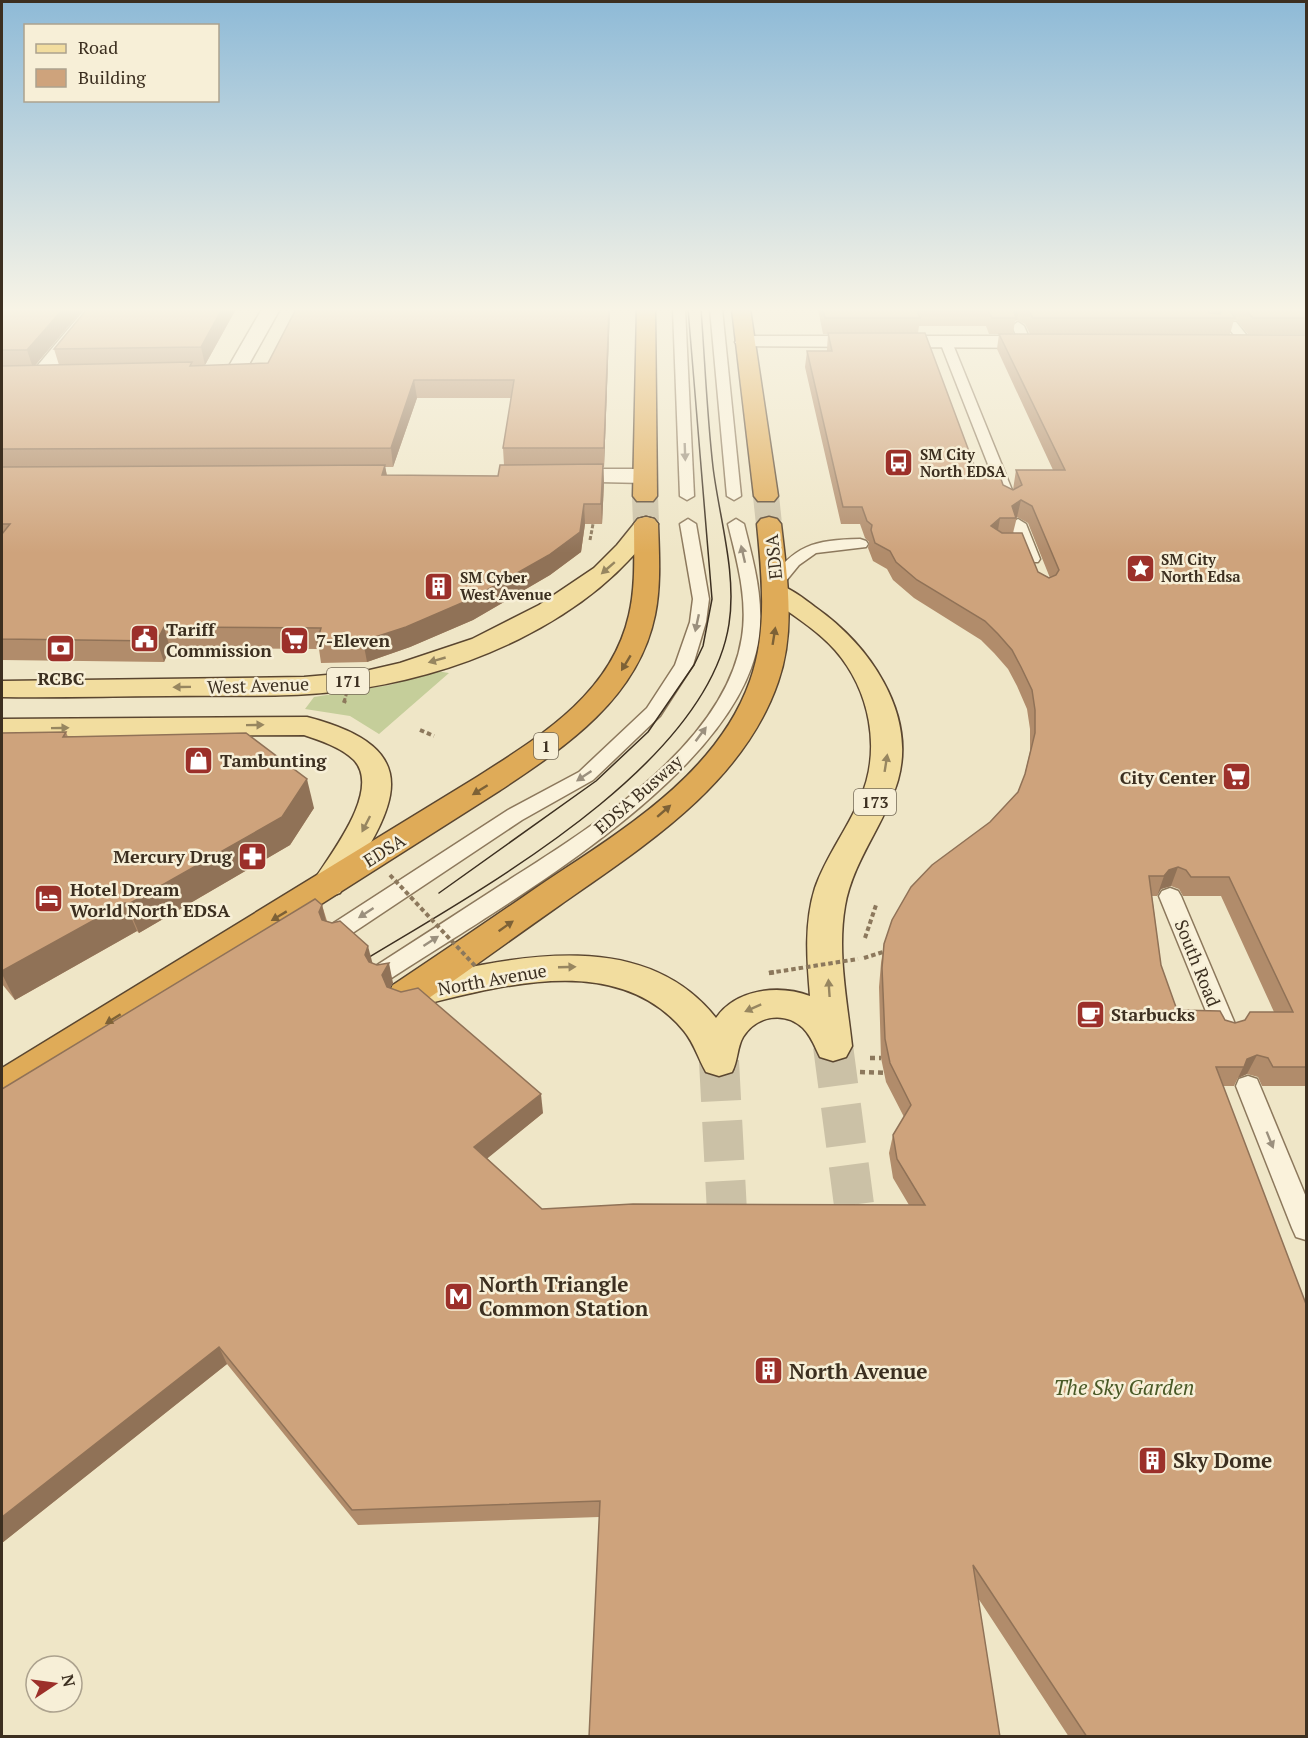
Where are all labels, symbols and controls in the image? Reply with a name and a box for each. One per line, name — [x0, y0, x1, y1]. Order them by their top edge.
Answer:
legend — [24, 24, 219, 102]
text: Road — [78, 35, 118, 59]
text: Building — [78, 65, 146, 89]
one-way arrow — [680, 442, 690, 461]
place label: SM City North EDSA — [920, 444, 1006, 481]
bus stop icon: SM City North EDSA — [883, 447, 915, 479]
street label: EDSA — [759, 533, 787, 581]
one-way arrow — [738, 544, 747, 563]
place label: SM City North Edsa — [1161, 549, 1241, 586]
place icon: SM City North Edsa — [1124, 552, 1156, 584]
one-way arrow — [600, 562, 616, 575]
place label: SM Cyber West Avenue — [460, 567, 552, 604]
building icon: SM Cyber West Avenue — [423, 570, 455, 602]
one-way arrow — [692, 614, 701, 633]
place label: Tariff Commission — [166, 617, 272, 662]
public building icon: Tariff Commission — [129, 623, 161, 655]
supermarket icon: 7-Eleven — [279, 624, 311, 656]
one-way arrow — [769, 627, 778, 646]
place label: 7-Eleven — [316, 628, 390, 652]
bank icon: RCBC — [45, 633, 77, 665]
one-way arrow — [620, 655, 631, 671]
one-way arrow — [428, 656, 446, 665]
place label: RCBC — [38, 666, 85, 690]
road number: 171 — [327, 668, 369, 694]
street label: West Avenue — [207, 671, 309, 699]
one-way arrow — [173, 682, 192, 692]
one-way arrow — [245, 720, 264, 730]
one-way arrow — [50, 723, 69, 732]
one-way arrow — [695, 726, 707, 742]
road number: 1 — [534, 733, 558, 759]
shop icon: Tambunting — [183, 744, 215, 776]
place label: Tambunting — [220, 748, 327, 772]
street label: EDSA Busway — [589, 748, 688, 839]
one-way arrow — [881, 754, 890, 773]
supermarket icon: City Center — [1221, 761, 1253, 793]
place label: City Center — [1120, 765, 1216, 789]
one-way arrow — [577, 770, 593, 782]
one-way arrow — [472, 784, 488, 795]
road number: 173 — [854, 789, 896, 815]
one-way arrow — [656, 805, 671, 818]
one-way arrow — [361, 816, 371, 833]
street label: EDSA — [358, 827, 410, 872]
pharmacy icon: Mercury Drug — [237, 840, 269, 872]
place label: Mercury Drug — [113, 844, 233, 868]
place label: Hotel Dream World North EDSA — [70, 877, 231, 922]
hotel icon: Hotel Dream World North EDSA — [33, 883, 65, 915]
one-way arrow — [358, 907, 374, 918]
one-way arrow — [271, 911, 287, 922]
street label: South Road — [1170, 916, 1226, 1010]
one-way arrow — [498, 920, 514, 932]
one-way arrow — [423, 936, 439, 947]
street label: North Avenue — [436, 958, 548, 1000]
one-way arrow — [558, 963, 577, 972]
one-way arrow — [824, 978, 833, 997]
cafe icon: Starbucks — [1074, 998, 1106, 1030]
place label: Starbucks — [1111, 1002, 1195, 1026]
one-way arrow — [745, 1004, 762, 1013]
one-way arrow — [104, 1013, 121, 1024]
one-way arrow — [1266, 1131, 1275, 1149]
place label: North Triangle Common Station — [479, 1270, 649, 1322]
metro station icon: North Triangle Common Station — [442, 1280, 474, 1312]
building icon: North Avenue — [752, 1355, 784, 1387]
place label: North Avenue — [789, 1357, 928, 1385]
park label: The Sky Garden — [1054, 1373, 1194, 1401]
building icon: Sky Dome — [1136, 1444, 1168, 1476]
place label: Sky Dome — [1173, 1446, 1272, 1474]
north arrow — [24, 1654, 84, 1714]
text: N — [57, 1672, 81, 1689]

